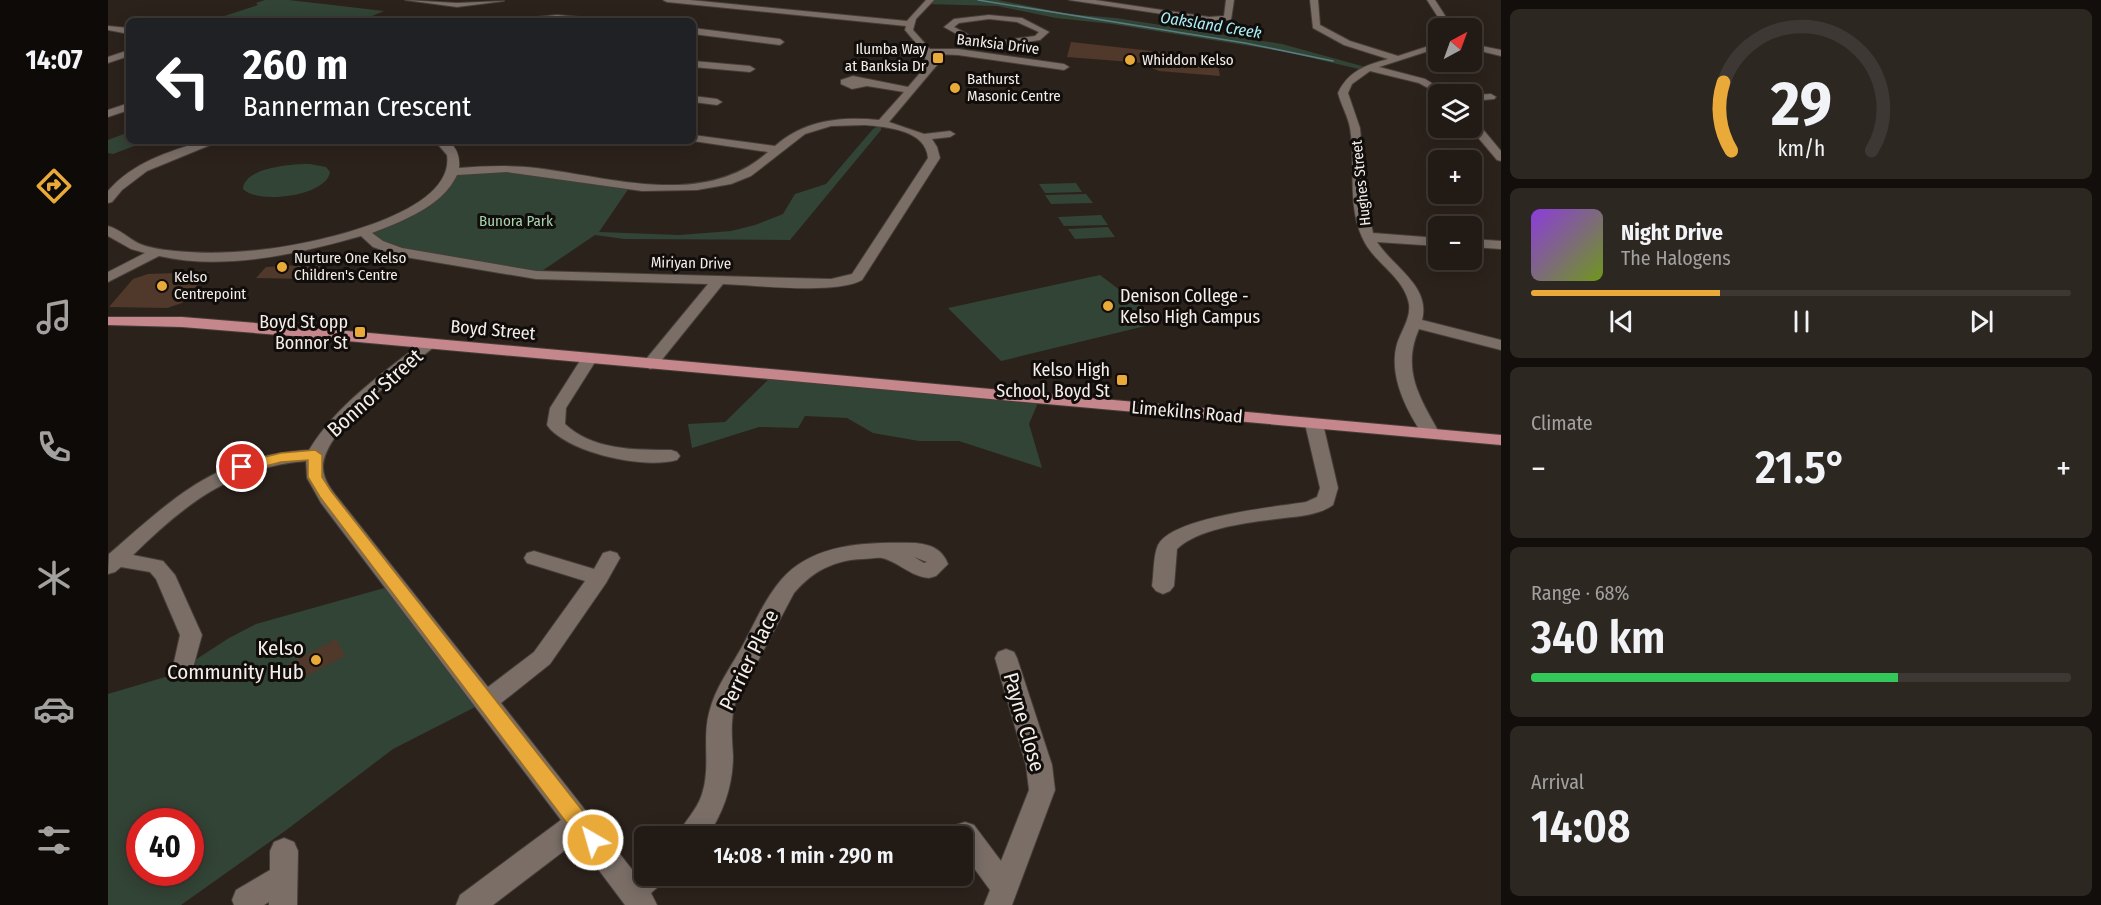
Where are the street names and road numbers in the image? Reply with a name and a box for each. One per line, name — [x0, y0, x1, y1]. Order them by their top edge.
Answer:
street label: Banksia Drive — [956, 30, 1040, 58]
street label: Hughes Street — [1348, 139, 1374, 227]
street label: Miriyan Drive — [651, 253, 731, 273]
street label: Boyd Street — [450, 315, 537, 345]
street label: Bonnor Street — [322, 343, 428, 443]
street label: Limekilns Road — [1130, 396, 1244, 428]
street label: Perrier Place — [713, 605, 785, 715]
street label: Payne Close — [997, 669, 1051, 775]

